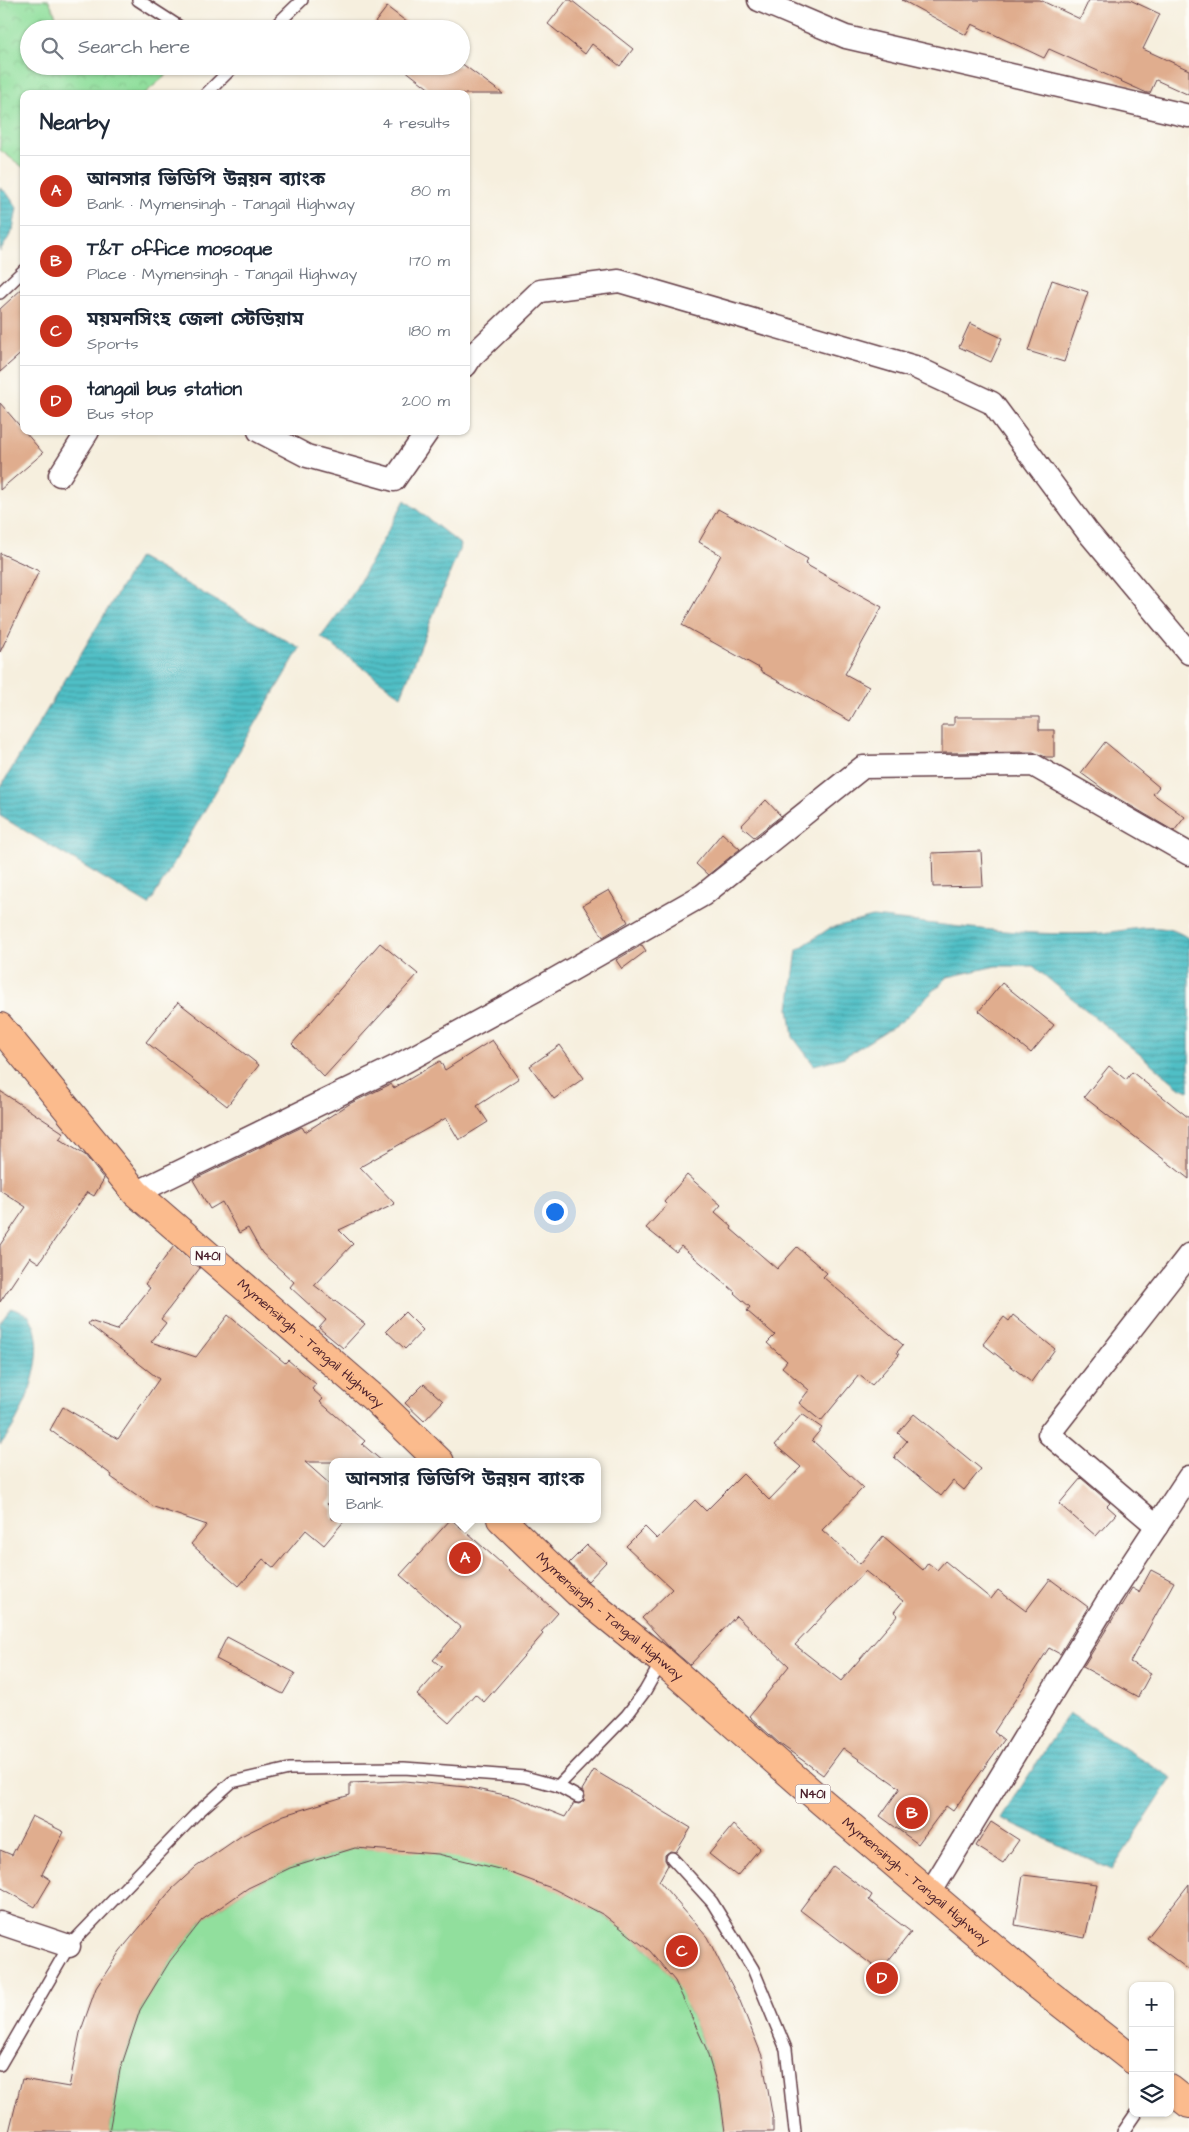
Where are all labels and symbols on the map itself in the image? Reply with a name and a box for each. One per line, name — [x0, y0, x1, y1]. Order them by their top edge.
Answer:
your location — [542, 1199, 568, 1225]
road number: N401 — [190, 1246, 226, 1266]
street label: Mymensingh - Tangail Highway — [232, 1274, 389, 1413]
pin: A — [449, 1539, 481, 1577]
street label: Mymensingh - Tangail Highway — [531, 1548, 688, 1686]
road number: N401 — [796, 1785, 830, 1804]
pin: B — [896, 1794, 928, 1832]
street label: Mymensingh - Tangail Highway — [837, 1813, 994, 1950]
pin: C — [666, 1932, 698, 1970]
pin: D — [866, 1959, 898, 1997]

